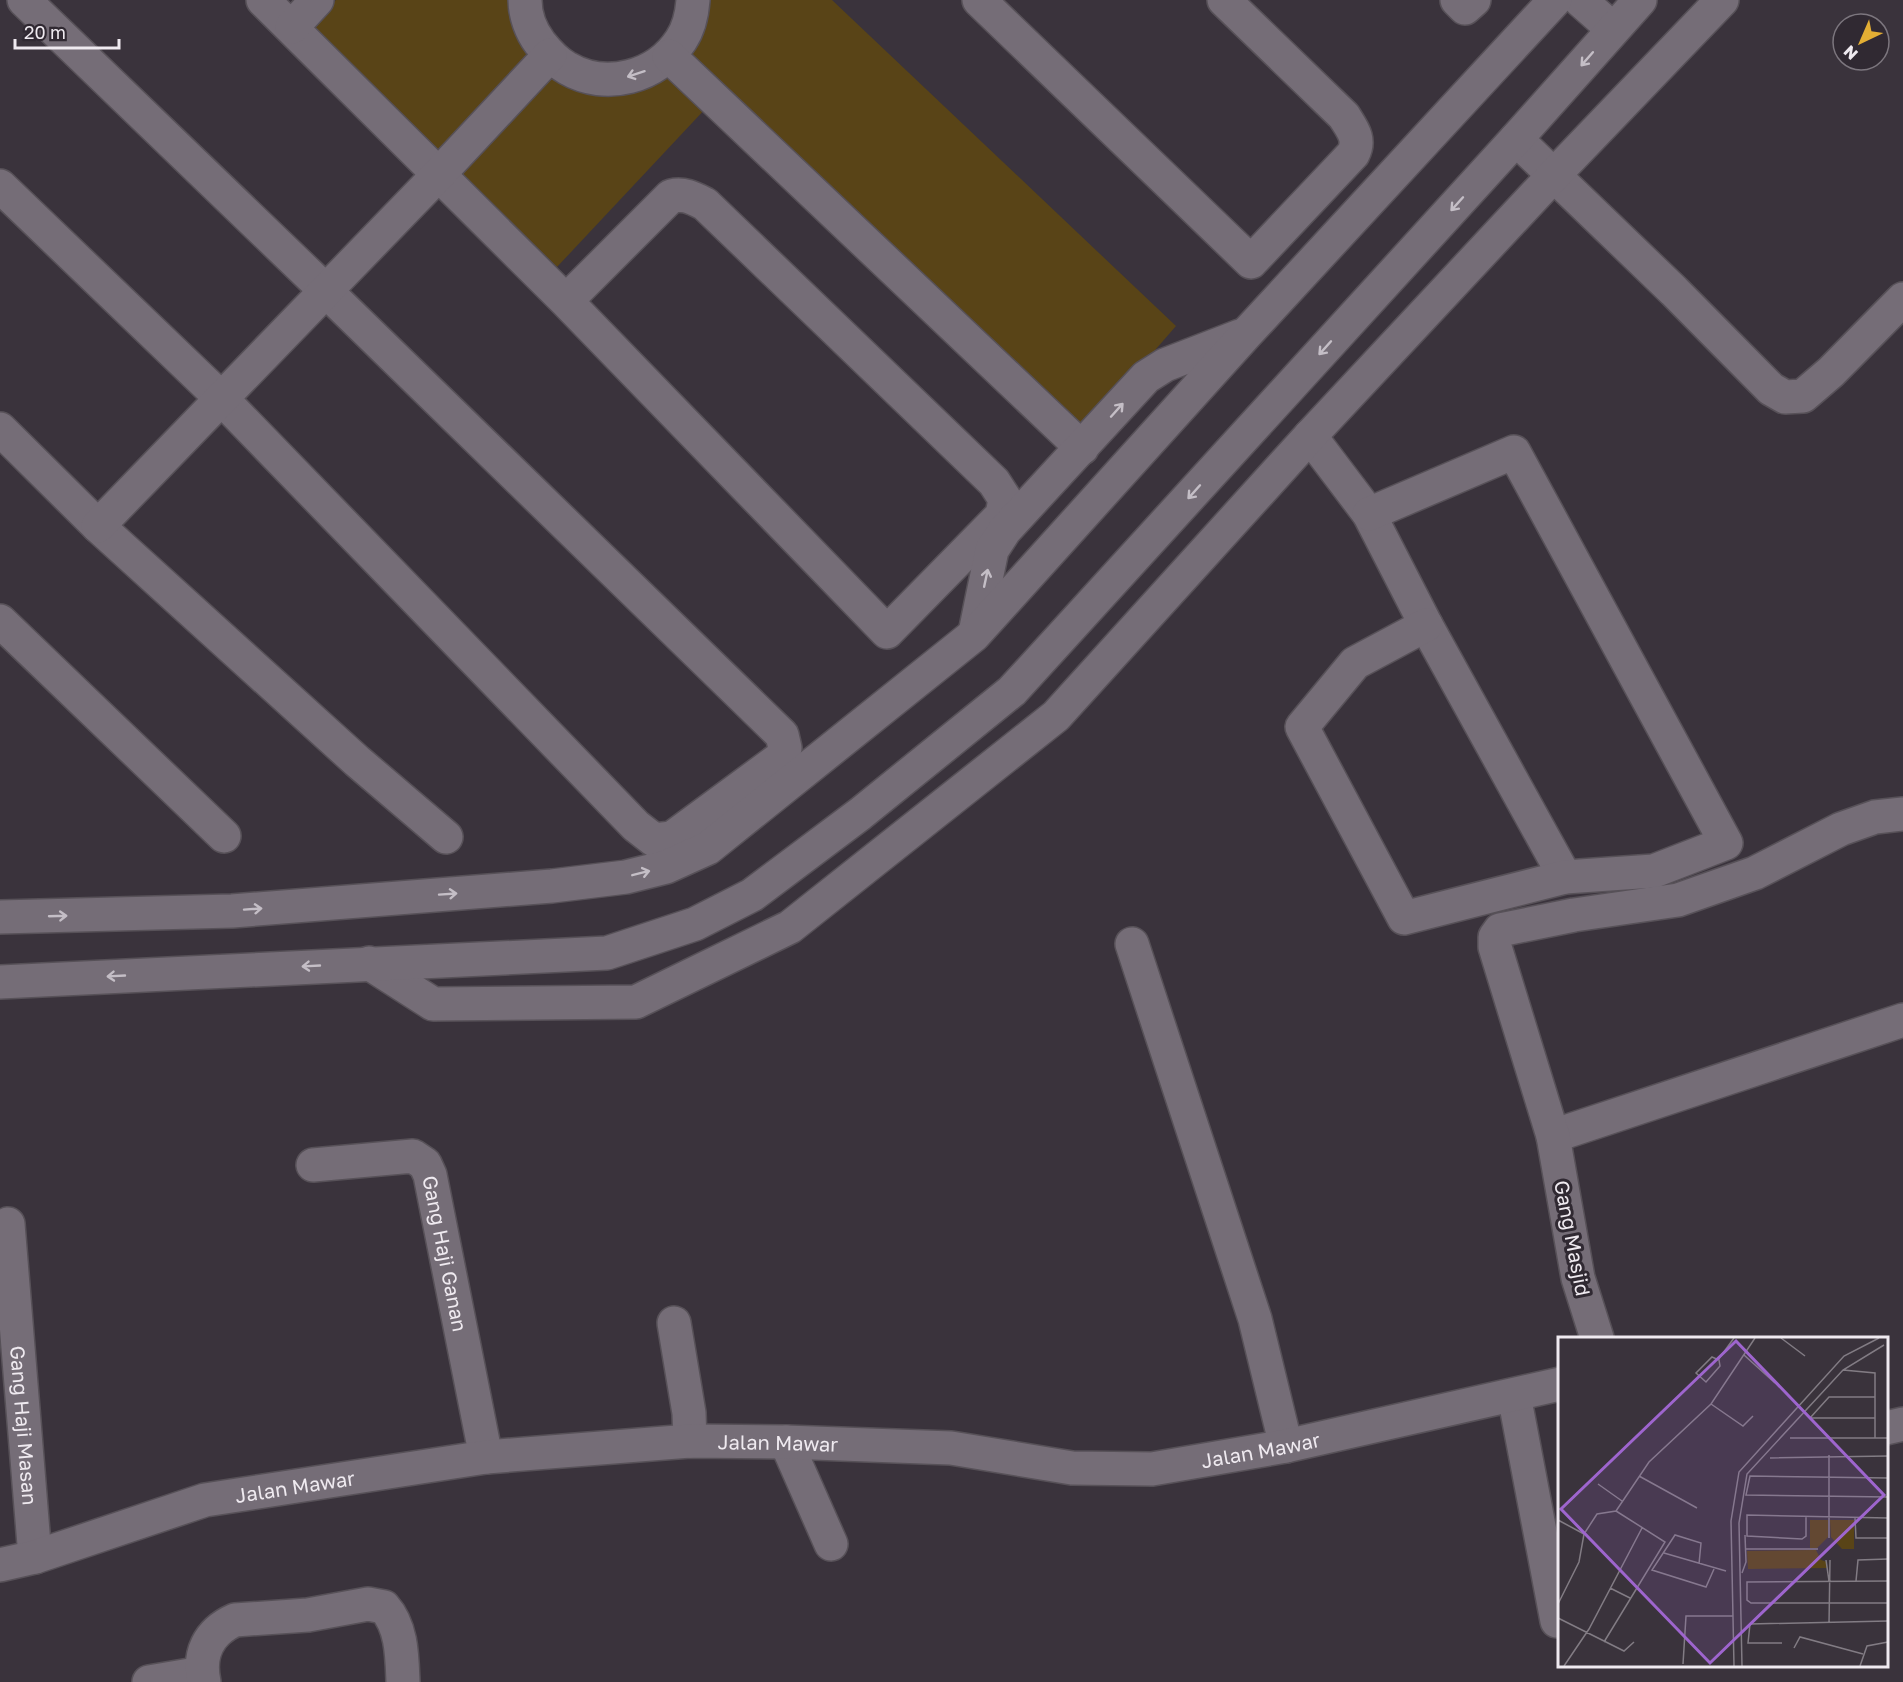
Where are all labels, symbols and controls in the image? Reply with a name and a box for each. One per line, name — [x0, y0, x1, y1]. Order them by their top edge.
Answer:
scale bar — [15, 12, 118, 50]
north arrow — [1831, 12, 1891, 72]
text: 20 m — [24, 21, 66, 43]
text: N — [1839, 41, 1862, 64]
one-way arrow — [1580, 51, 1594, 66]
one-way arrow — [627, 70, 646, 81]
one-way arrow — [1450, 196, 1464, 211]
one-way arrow — [1318, 340, 1332, 355]
one-way arrow — [1110, 402, 1124, 417]
one-way arrow — [1187, 484, 1201, 499]
one-way arrow — [981, 568, 993, 587]
one-way arrow — [632, 867, 651, 879]
one-way arrow — [437, 888, 457, 899]
one-way arrow — [243, 903, 263, 914]
one-way arrow — [48, 910, 68, 921]
one-way arrow — [301, 961, 321, 972]
one-way arrow — [106, 970, 126, 981]
street label: Gang Haji Ganan — [418, 1173, 473, 1334]
street label: Gang Masjid — [1550, 1178, 1596, 1298]
inset map — [1558, 1337, 1888, 1667]
street label: Gang Haji Masan — [6, 1345, 43, 1506]
street label: Jalan Mawar — [1199, 1427, 1323, 1472]
street label: Jalan Mawar — [717, 1429, 839, 1456]
street label: Jalan Mawar — [233, 1465, 356, 1507]

